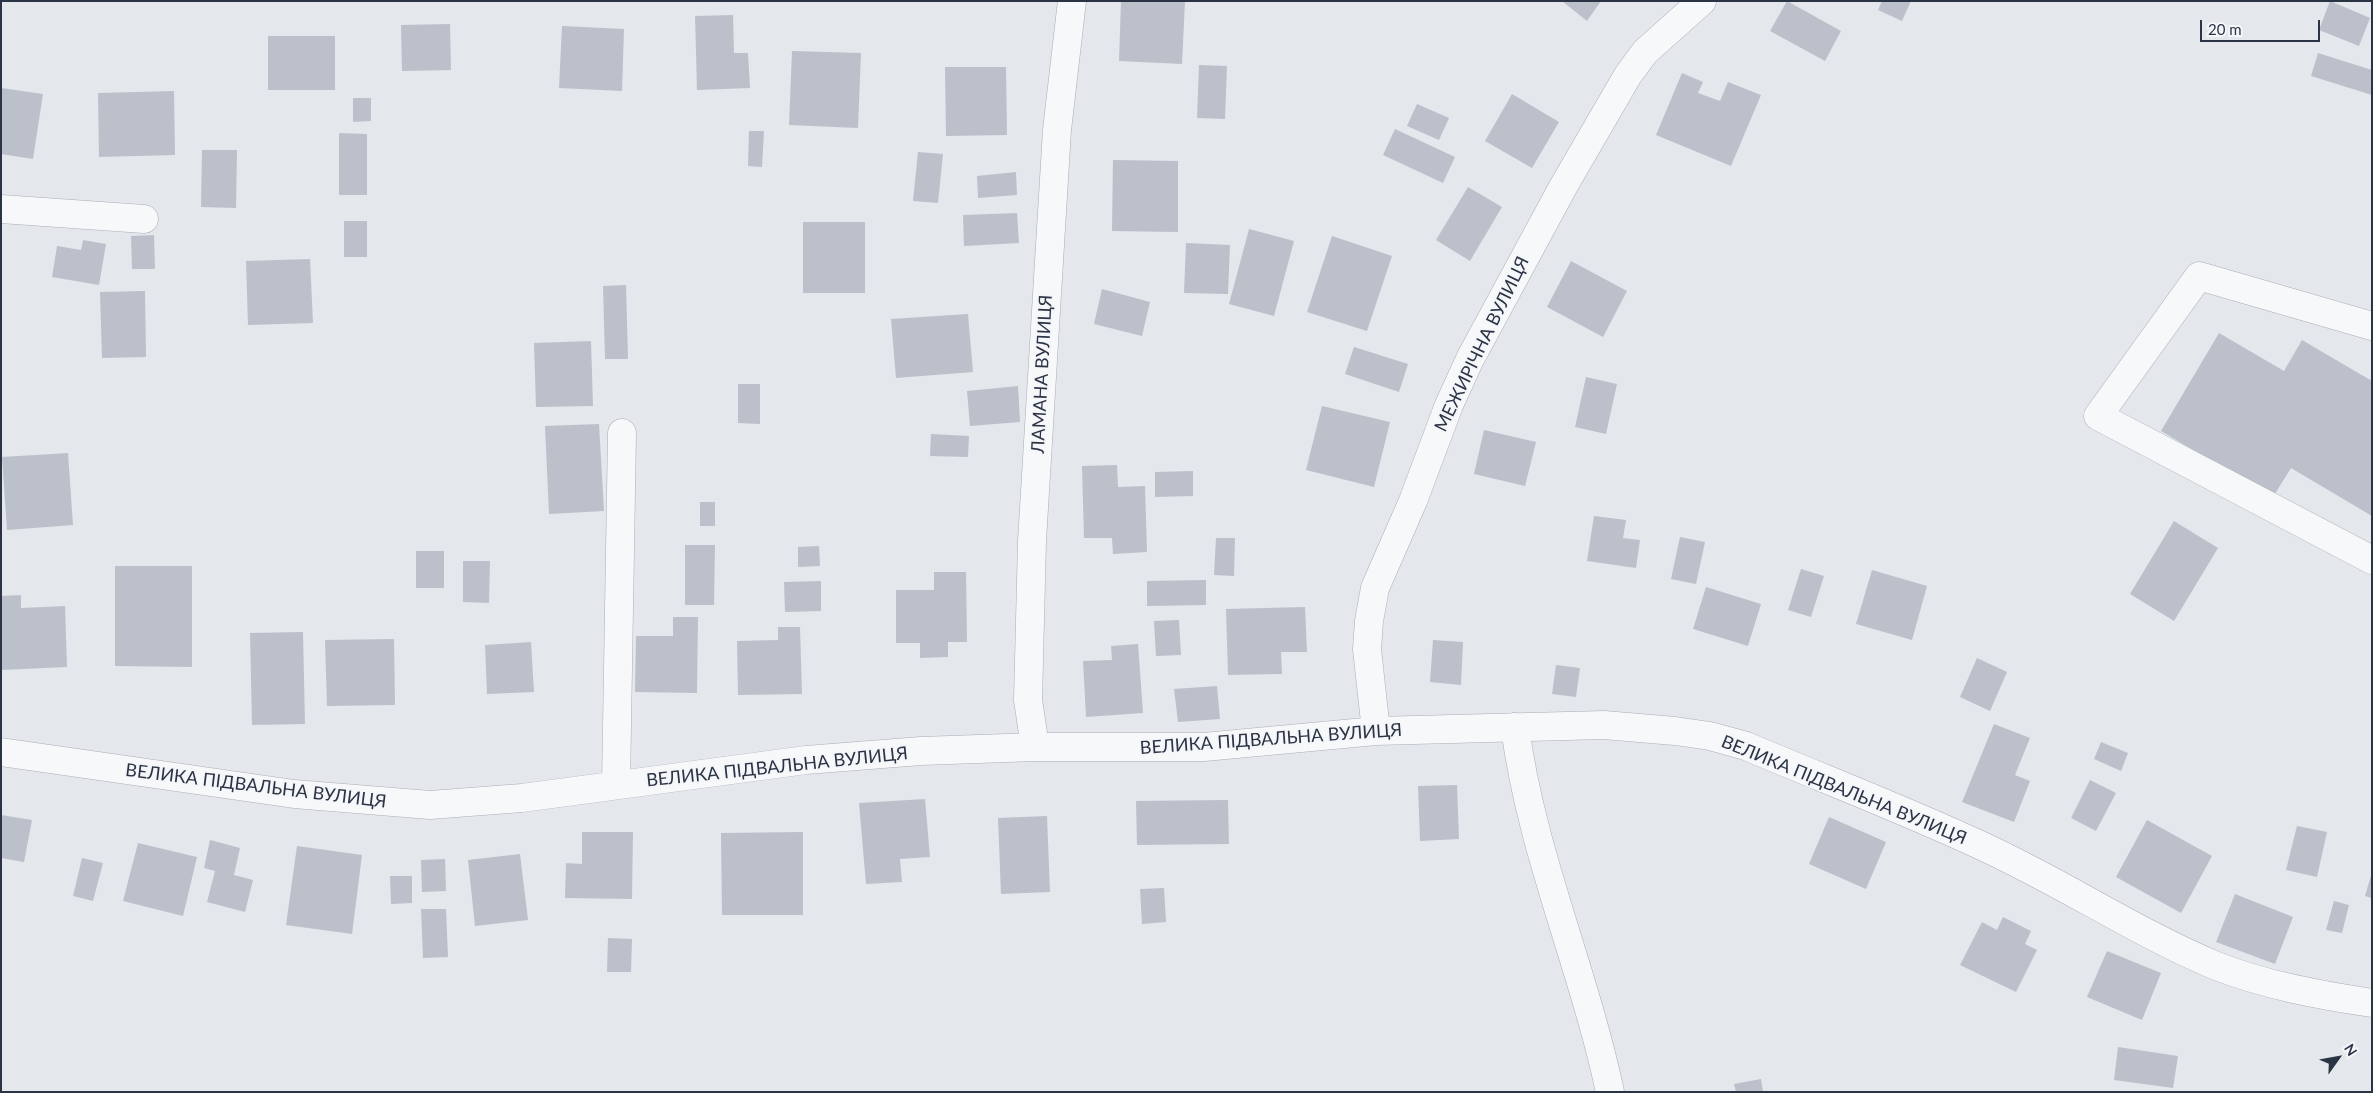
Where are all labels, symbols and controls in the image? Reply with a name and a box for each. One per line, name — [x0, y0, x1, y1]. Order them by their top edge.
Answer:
scale bar — [2203, 10, 2323, 42]
text: 20 m — [2208, 20, 2242, 38]
street label: МЕЖИРІЧНА ВУЛИЦЯ — [1430, 253, 1534, 435]
street label: ЛАМАНА ВУЛИЦЯ — [1027, 294, 1057, 454]
street label: ВЕЛИКА ПІДВАЛЬНА ВУЛИЦЯ — [1139, 719, 1403, 759]
street label: ВЕЛИКА ПІДВАЛЬНА ВУЛИЦЯ — [1718, 731, 1970, 849]
street label: ВЕЛИКА ПІДВАЛЬНА ВУЛИЦЯ — [645, 743, 909, 791]
street label: ВЕЛИКА ПІДВАЛЬНА ВУЛИЦЯ — [124, 759, 388, 813]
north arrow — [2313, 1033, 2363, 1083]
text: N — [2341, 1041, 2361, 1059]

